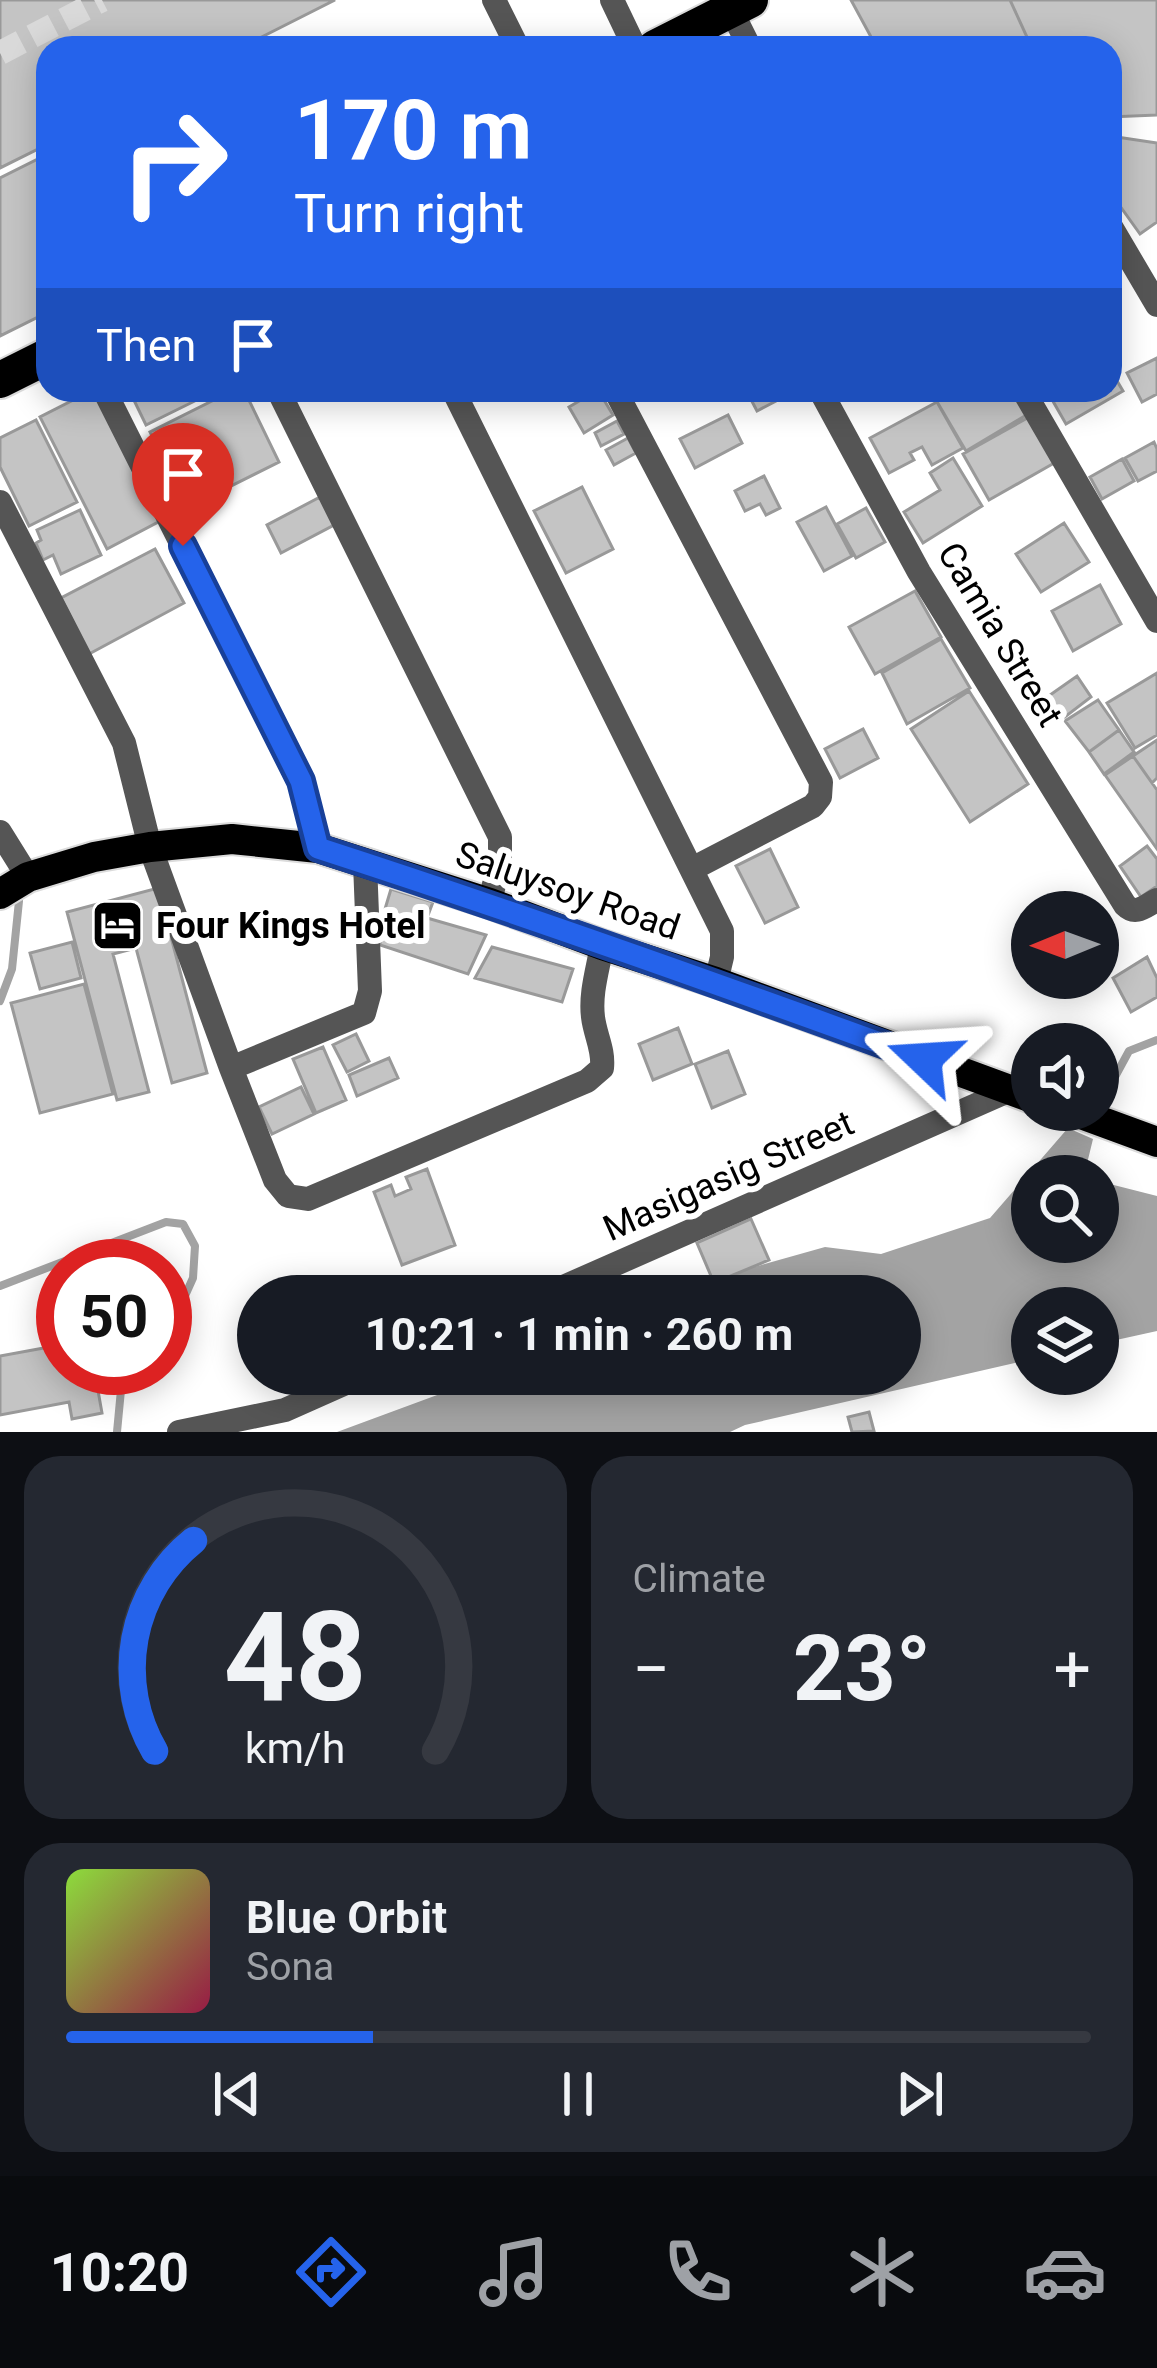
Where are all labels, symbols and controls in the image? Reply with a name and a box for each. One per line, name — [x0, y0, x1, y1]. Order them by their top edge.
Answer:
text: 170 m — [294, 81, 532, 180]
icon: right — [96, 84, 252, 240]
text: Turn right — [294, 182, 524, 245]
icon: arrive — [220, 312, 286, 378]
text: Then — [96, 319, 196, 372]
pin — [132, 423, 234, 546]
icon: arrive — [150, 441, 216, 507]
street label: Camia Street — [929, 535, 1071, 734]
street label: Saluysoy Road — [450, 833, 685, 949]
north arrow — [1011, 891, 1119, 999]
map controls — [1011, 891, 1119, 1395]
hotel icon: Four Kings Hotel — [89, 897, 145, 953]
place label: Four Kings Hotel — [156, 905, 426, 947]
position arrow — [861, 996, 987, 1122]
button: sound — [1011, 1023, 1119, 1131]
street label: Masigasig Street — [597, 1102, 860, 1250]
button: search — [1011, 1155, 1119, 1263]
speed limit sign: 50 — [36, 1239, 192, 1395]
button: layers — [1011, 1287, 1119, 1395]
text: 10:21 · 1 min · 260 m — [365, 1308, 793, 1361]
text: Climate — [633, 1556, 766, 1602]
text: 48 — [224, 1584, 367, 1730]
text: 23° — [793, 1617, 931, 1722]
text: − — [633, 1631, 670, 1708]
text: + — [1054, 1631, 1091, 1708]
text: km/h — [245, 1722, 346, 1772]
text: Blue Orbit — [246, 1891, 447, 1944]
text: Sona — [246, 1944, 334, 1990]
icon: previous — [204, 2061, 270, 2127]
icon: pause — [545, 2061, 611, 2127]
icon: next — [887, 2061, 953, 2127]
icon: directions — [289, 2230, 373, 2314]
icon: music — [472, 2230, 556, 2314]
icon: phone — [656, 2230, 740, 2314]
icon: climate — [840, 2230, 924, 2314]
icon: car — [1023, 2230, 1107, 2314]
text: 10:20 — [50, 2241, 189, 2304]

